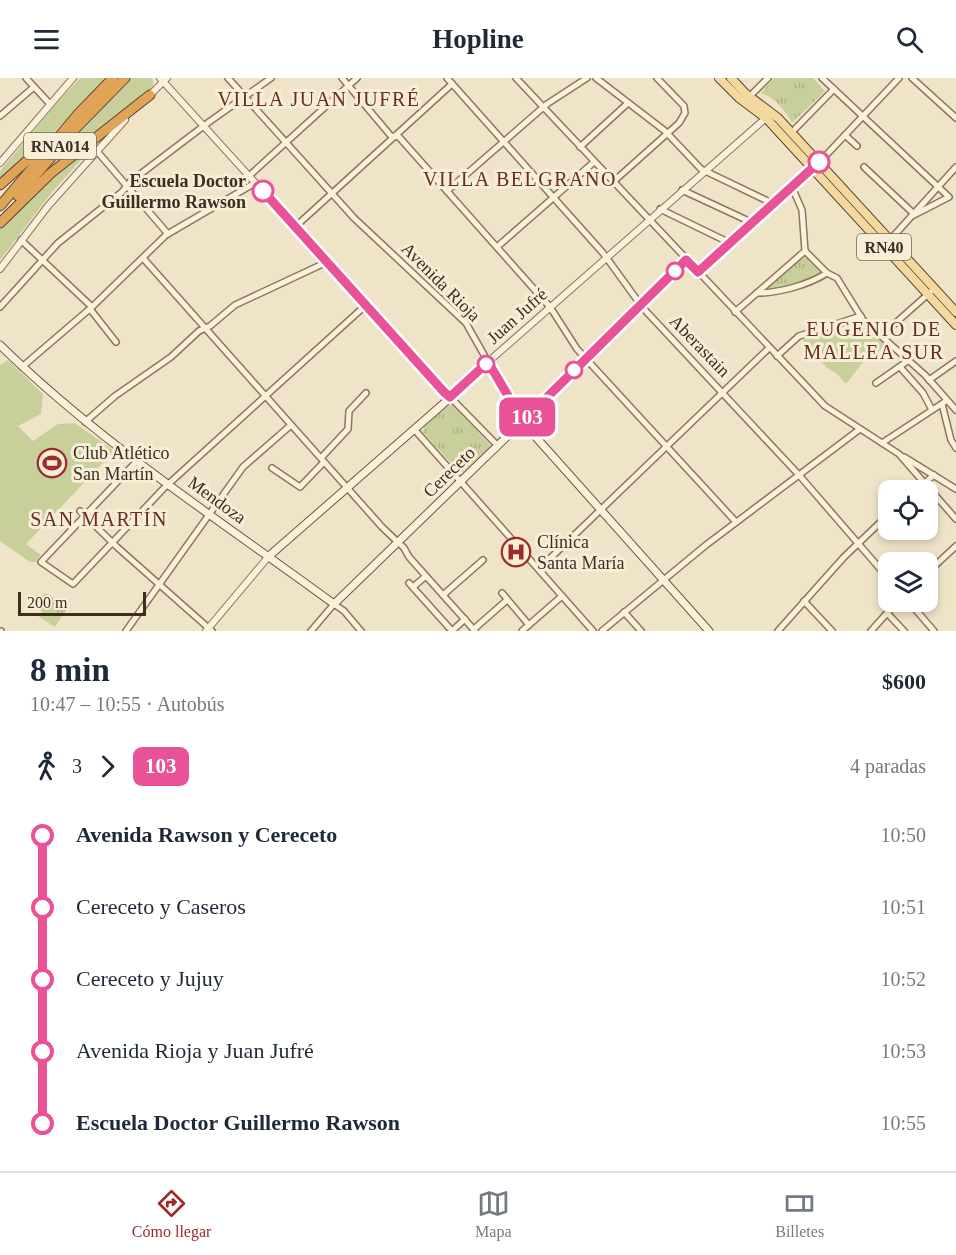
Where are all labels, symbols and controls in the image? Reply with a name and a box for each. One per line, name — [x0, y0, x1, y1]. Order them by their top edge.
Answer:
icon: menu — [30, 23, 63, 56]
icon: search — [893, 23, 926, 56]
text: Hopline — [432, 24, 524, 54]
district label: VILLA JUAN JUFRÉ — [218, 88, 420, 110]
road number: RNA014 — [24, 133, 96, 159]
unlabelled marker — [808, 151, 830, 173]
district label: VILLA BELGRANO — [423, 168, 617, 190]
place label: Escuela Doctor Guillermo Rawson — [101, 171, 246, 212]
marker: Escuela Doctor Guillermo Rawson — [252, 180, 274, 202]
road number: RN40 — [857, 234, 911, 260]
street label: Avenida Rioja — [397, 238, 485, 326]
unlabelled marker — [666, 262, 684, 280]
street label: Juan Jufré — [483, 284, 551, 348]
street label: Aberastain — [666, 311, 734, 381]
district label: EUGENIO DE MALLEA SUR — [803, 318, 945, 363]
unlabelled marker — [477, 355, 495, 373]
unlabelled marker — [565, 361, 583, 379]
line badge: 103 — [492, 398, 562, 436]
text: 103 — [511, 405, 543, 429]
place label: Club Atlético San Martín — [73, 443, 170, 484]
street label: Cereceto — [419, 443, 479, 501]
sports icon: Club Atlético San Martín — [36, 447, 68, 479]
street label: Mendoza — [184, 472, 250, 528]
map controls — [878, 480, 938, 612]
button: locate — [878, 480, 938, 540]
district label: SAN MARTÍN — [30, 508, 168, 530]
place label: Clínica Santa María — [537, 532, 624, 573]
hospital icon: Clínica Santa María — [500, 536, 532, 568]
button: layers — [878, 552, 938, 612]
scale bar — [18, 589, 146, 616]
text: 200 m — [27, 594, 67, 611]
text: 8 min — [30, 652, 110, 688]
text: $600 — [882, 669, 926, 694]
text: 10:47 – 10:55 · Autobús — [30, 693, 224, 715]
icon: walk — [30, 750, 63, 783]
icon: forward — [91, 750, 124, 783]
text: 103 — [145, 754, 177, 778]
text: 3 — [72, 755, 82, 777]
text: 4 paradas — [850, 755, 926, 777]
text: Avenida Rawson y Cereceto — [76, 822, 337, 847]
text: 10:50 — [880, 824, 926, 846]
text: Cereceto y Caseros — [76, 894, 246, 919]
text: 10:51 — [880, 896, 926, 918]
text: Cereceto y Jujuy — [76, 966, 224, 991]
text: 10:52 — [880, 968, 926, 990]
text: Avenida Rioja y Juan Jufré — [76, 1038, 314, 1063]
text: 10:53 — [880, 1040, 926, 1062]
text: Escuela Doctor Guillermo Rawson — [76, 1110, 400, 1135]
text: 10:55 — [880, 1112, 926, 1134]
tab: Cómo llegar — [132, 1187, 211, 1241]
tab: Mapa — [475, 1187, 512, 1241]
tab: Billetes — [775, 1187, 824, 1241]

